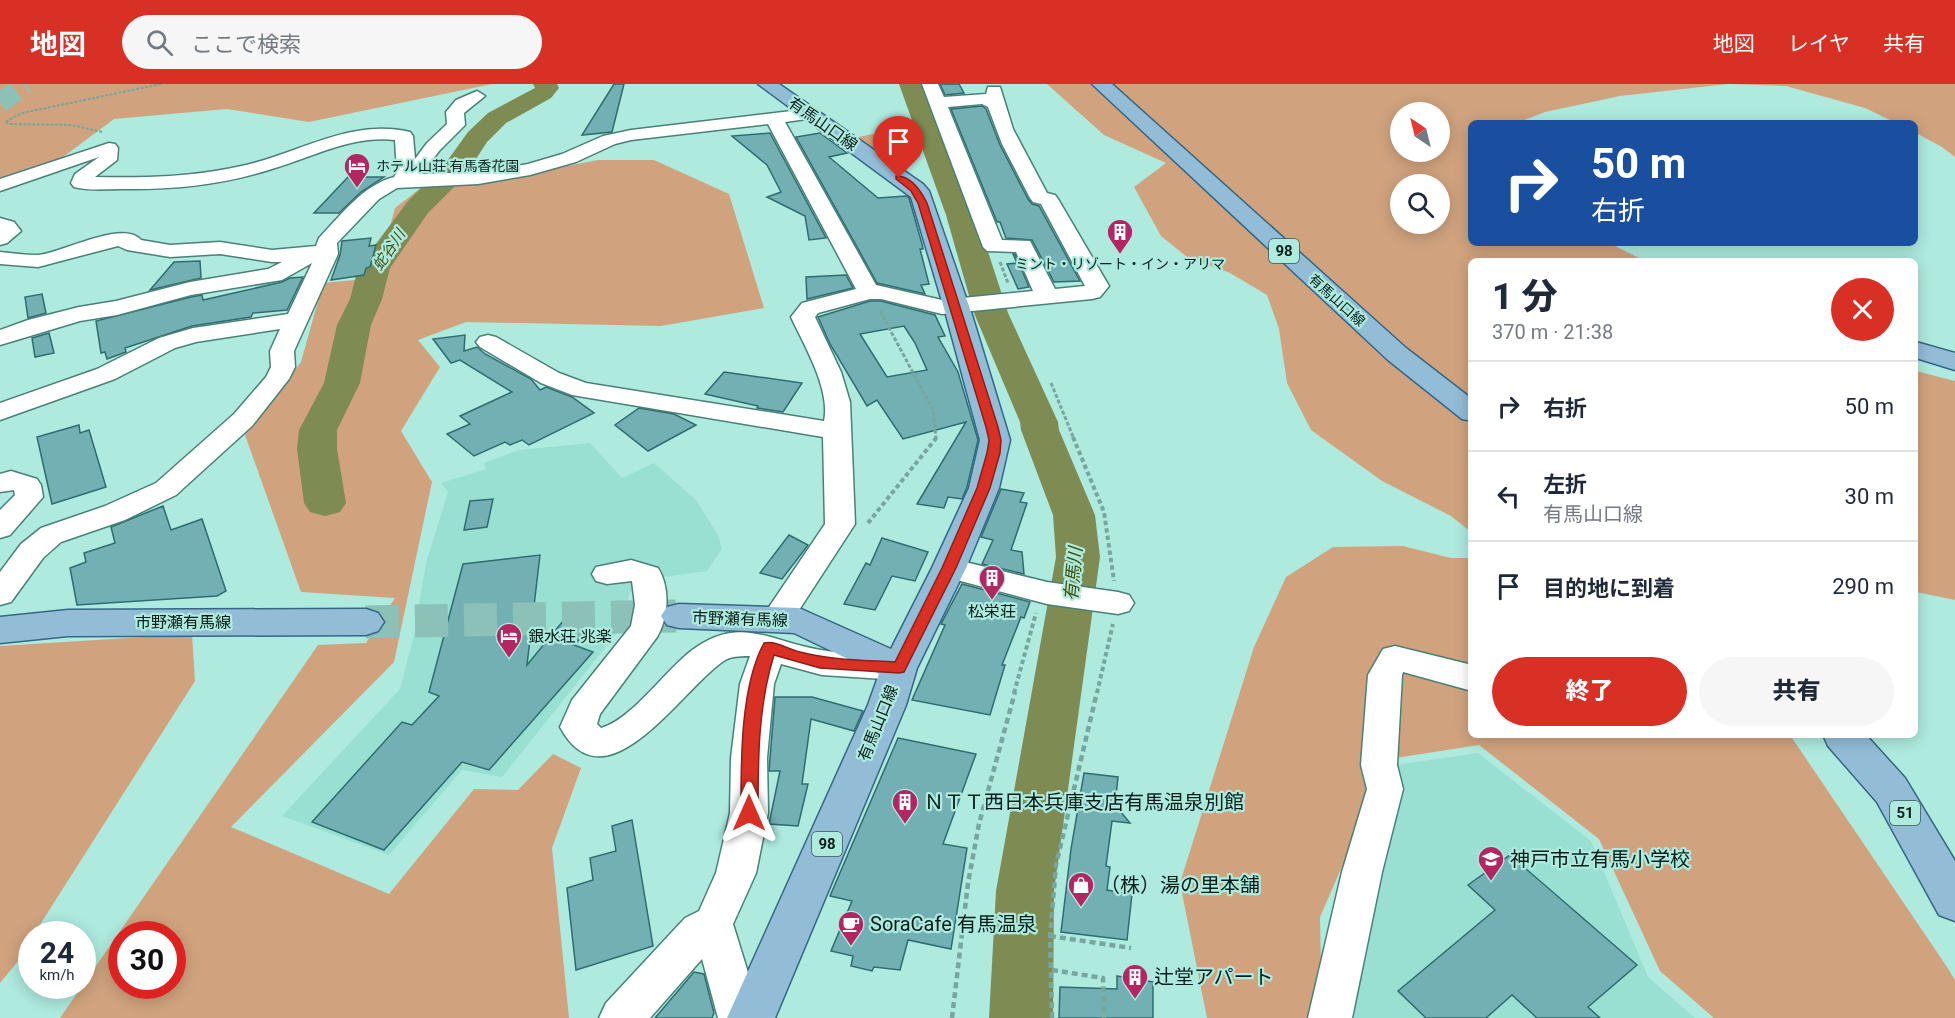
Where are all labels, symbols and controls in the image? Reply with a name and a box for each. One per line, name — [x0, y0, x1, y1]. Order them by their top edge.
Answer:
search box — [122, 15, 542, 69]
icon: search — [143, 26, 176, 59]
text: 地図 — [30, 28, 86, 61]
text: ここで検索 — [191, 32, 301, 57]
text: 地図 — [1713, 32, 1755, 56]
text: レイヤ — [1788, 32, 1850, 56]
text: 共有 — [1883, 32, 1925, 56]
street label: 有馬山口線 — [785, 93, 861, 155]
north arrow — [1390, 102, 1450, 162]
map controls — [1390, 102, 1450, 234]
pin — [873, 116, 924, 178]
icon: arrive — [882, 125, 915, 158]
text: 50 m — [1591, 139, 1686, 188]
icon: right — [1492, 144, 1570, 222]
hotel icon: ホテル山荘 有馬香花園 — [342, 151, 372, 189]
place label: ホテル山荘 有馬香花園 — [376, 158, 519, 174]
button: search — [1390, 174, 1450, 234]
text: 右折 — [1591, 195, 1645, 227]
building icon: ミント・リゾート・イン・アリマ — [1105, 217, 1135, 255]
water label: 蛇谷川 — [369, 225, 410, 274]
road number: 98 — [1269, 239, 1299, 263]
place label: ミント・リゾート・イン・アリマ — [1015, 256, 1225, 272]
street label: 有馬山口線 — [1306, 271, 1368, 329]
text: 1 分 — [1492, 276, 1558, 318]
button: close — [1831, 278, 1894, 341]
text: 370 m · 21:38 — [1492, 320, 1613, 344]
icon: right — [1492, 390, 1525, 423]
text: 50 m — [1845, 394, 1894, 419]
text: 右折 — [1543, 396, 1587, 421]
text: 左折 — [1543, 472, 1587, 497]
icon: left — [1492, 480, 1525, 513]
text: 30 m — [1845, 484, 1894, 509]
text: 有馬山口線 — [1543, 502, 1643, 526]
water label: 有馬川 — [1060, 544, 1086, 602]
building icon: 松栄荘 — [977, 563, 1007, 601]
icon: arrive — [1492, 570, 1525, 603]
text: 290 m — [1832, 574, 1894, 599]
text: 目的地に到着 — [1543, 576, 1675, 601]
place label: 松栄荘 — [968, 602, 1016, 621]
street label: 市野瀬有馬線 — [692, 608, 788, 630]
street label: 市野瀬有馬線 — [135, 613, 231, 632]
hotel icon: 銀水荘 兆楽 — [494, 621, 524, 659]
place label: 銀水荘 兆楽 — [528, 627, 612, 646]
button: 終了 — [1492, 657, 1687, 726]
button: 共有 — [1699, 657, 1894, 726]
street label: 有馬山口線 — [854, 682, 902, 764]
position arrow — [717, 781, 781, 845]
building icon: ＮＴＴ西日本兵庫支店有馬温泉別館 — [890, 787, 920, 825]
place label: ＮＴＴ西日本兵庫支店有馬温泉別館 — [924, 790, 1244, 814]
road number: 51 — [1890, 801, 1920, 825]
road number: 98 — [812, 832, 842, 856]
school or university icon: 神戸市立有馬小学校 — [1476, 844, 1506, 882]
place label: 神戸市立有馬小学校 — [1510, 847, 1690, 871]
shop icon: （株）湯の里本舗 — [1066, 870, 1096, 908]
place label: （株）湯の里本舗 — [1100, 873, 1260, 897]
cafe icon: SoraCafe 有馬温泉 — [836, 909, 866, 947]
place label: SoraCafe 有馬温泉 — [870, 912, 1037, 936]
speed limit sign: 30 — [108, 921, 186, 999]
text: 24 — [40, 935, 74, 970]
building icon: 辻堂アパート — [1120, 962, 1150, 1000]
place label: 辻堂アパート — [1154, 965, 1274, 989]
text: km/h — [39, 966, 75, 984]

